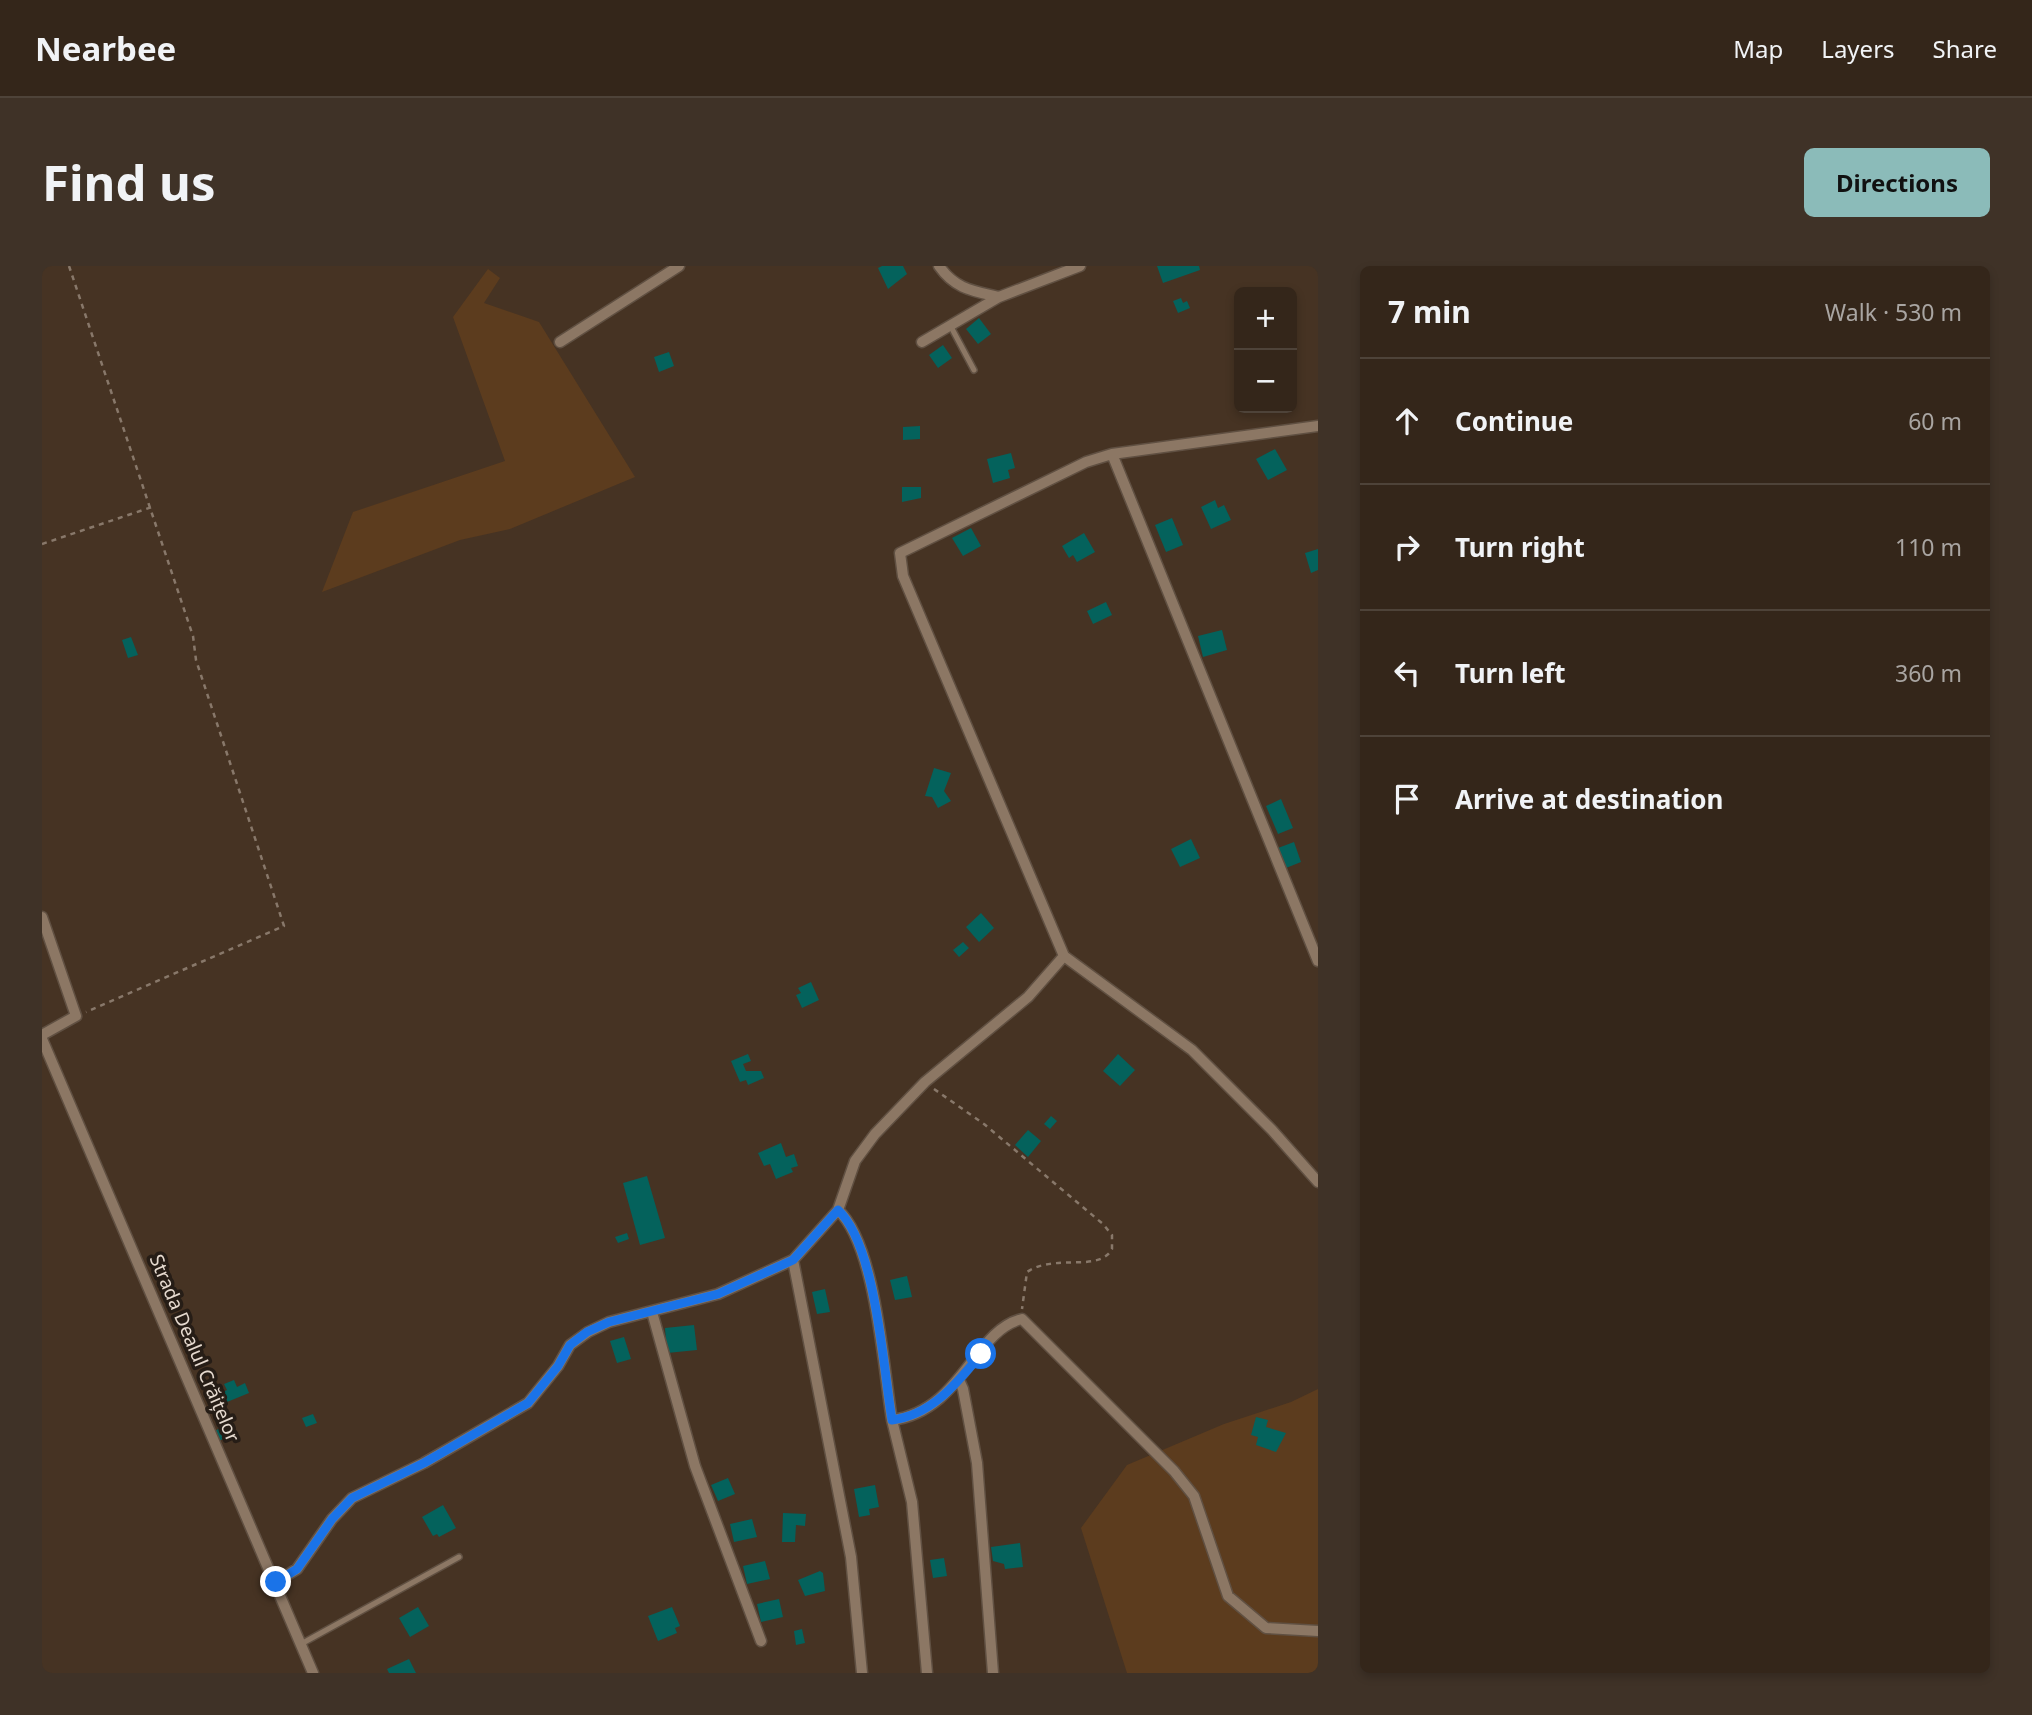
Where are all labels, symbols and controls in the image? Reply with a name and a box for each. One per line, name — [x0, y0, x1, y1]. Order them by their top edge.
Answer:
text: Nearbee — [35, 26, 176, 71]
text: Map — [1733, 32, 1783, 65]
text: Layers — [1821, 32, 1895, 65]
text: Share — [1933, 32, 1997, 65]
button: Directions — [1804, 148, 1990, 217]
text: Find us — [42, 149, 216, 215]
map controls — [1234, 287, 1297, 413]
button: + — [1234, 287, 1297, 350]
text: 7 min — [1388, 291, 1471, 332]
text: Walk · 530 m — [1825, 296, 1962, 328]
button: − — [1234, 350, 1297, 413]
icon: ahead — [1388, 402, 1426, 440]
text: Continue — [1455, 403, 1573, 439]
text: 60 m — [1908, 405, 1962, 437]
icon: right — [1388, 528, 1426, 566]
text: Turn right — [1455, 529, 1585, 565]
text: 110 m — [1895, 531, 1962, 563]
icon: left — [1388, 654, 1426, 692]
text: Turn left — [1455, 655, 1566, 691]
text: 360 m — [1895, 657, 1962, 689]
icon: arrive — [1388, 780, 1426, 818]
text: Arrive at destination — [1455, 781, 1724, 817]
street label: Strada Dealul Crăițelor — [144, 1250, 246, 1446]
route start — [965, 1338, 996, 1369]
route end — [260, 1566, 291, 1597]

